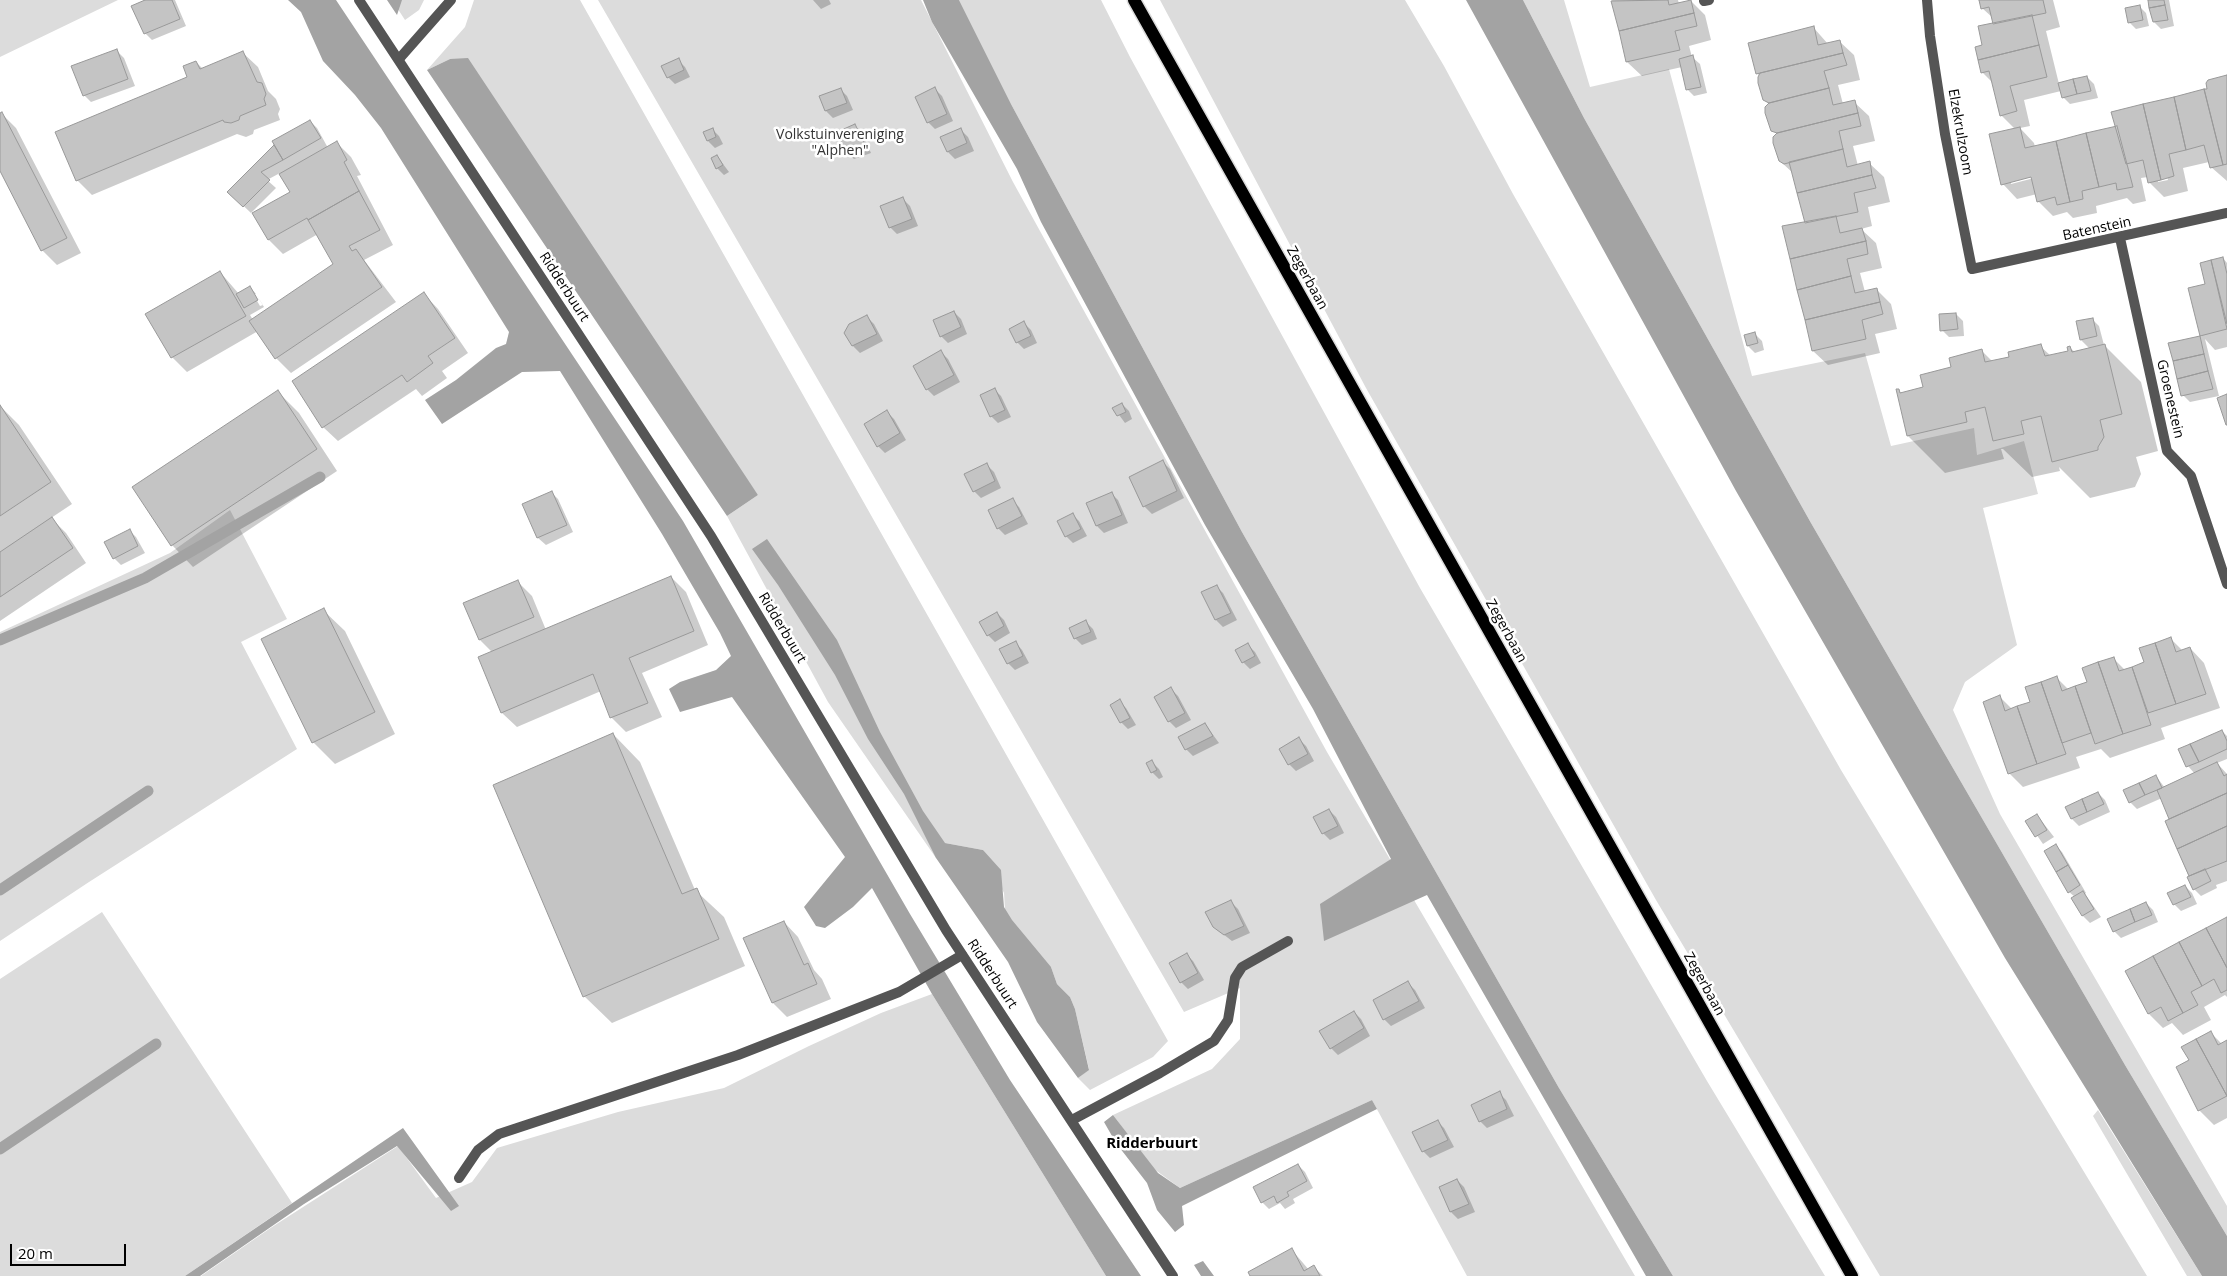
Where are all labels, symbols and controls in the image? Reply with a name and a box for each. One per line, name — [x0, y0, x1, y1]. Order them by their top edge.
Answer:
street label: Elzekrulzoom — [1944, 88, 1976, 176]
park label: Volkstuinvereniging "Alphen" — [776, 127, 904, 160]
street label: Batenstein — [2061, 214, 2133, 244]
street label: Zegerbaan — [1283, 243, 1331, 313]
street label: Ridderbuurt — [535, 249, 593, 325]
street label: Groenestein — [2153, 358, 2187, 440]
street label: Ridderbuurt — [754, 590, 810, 666]
street label: Zegerbaan — [1482, 596, 1530, 666]
street label: Ridderbuurt — [963, 936, 1021, 1012]
street label: Zegerbaan — [1680, 949, 1728, 1019]
district label: Ridderbuurt — [1106, 1135, 1198, 1153]
scale bar — [12, 1234, 129, 1266]
text: 20 m — [18, 1243, 53, 1263]

